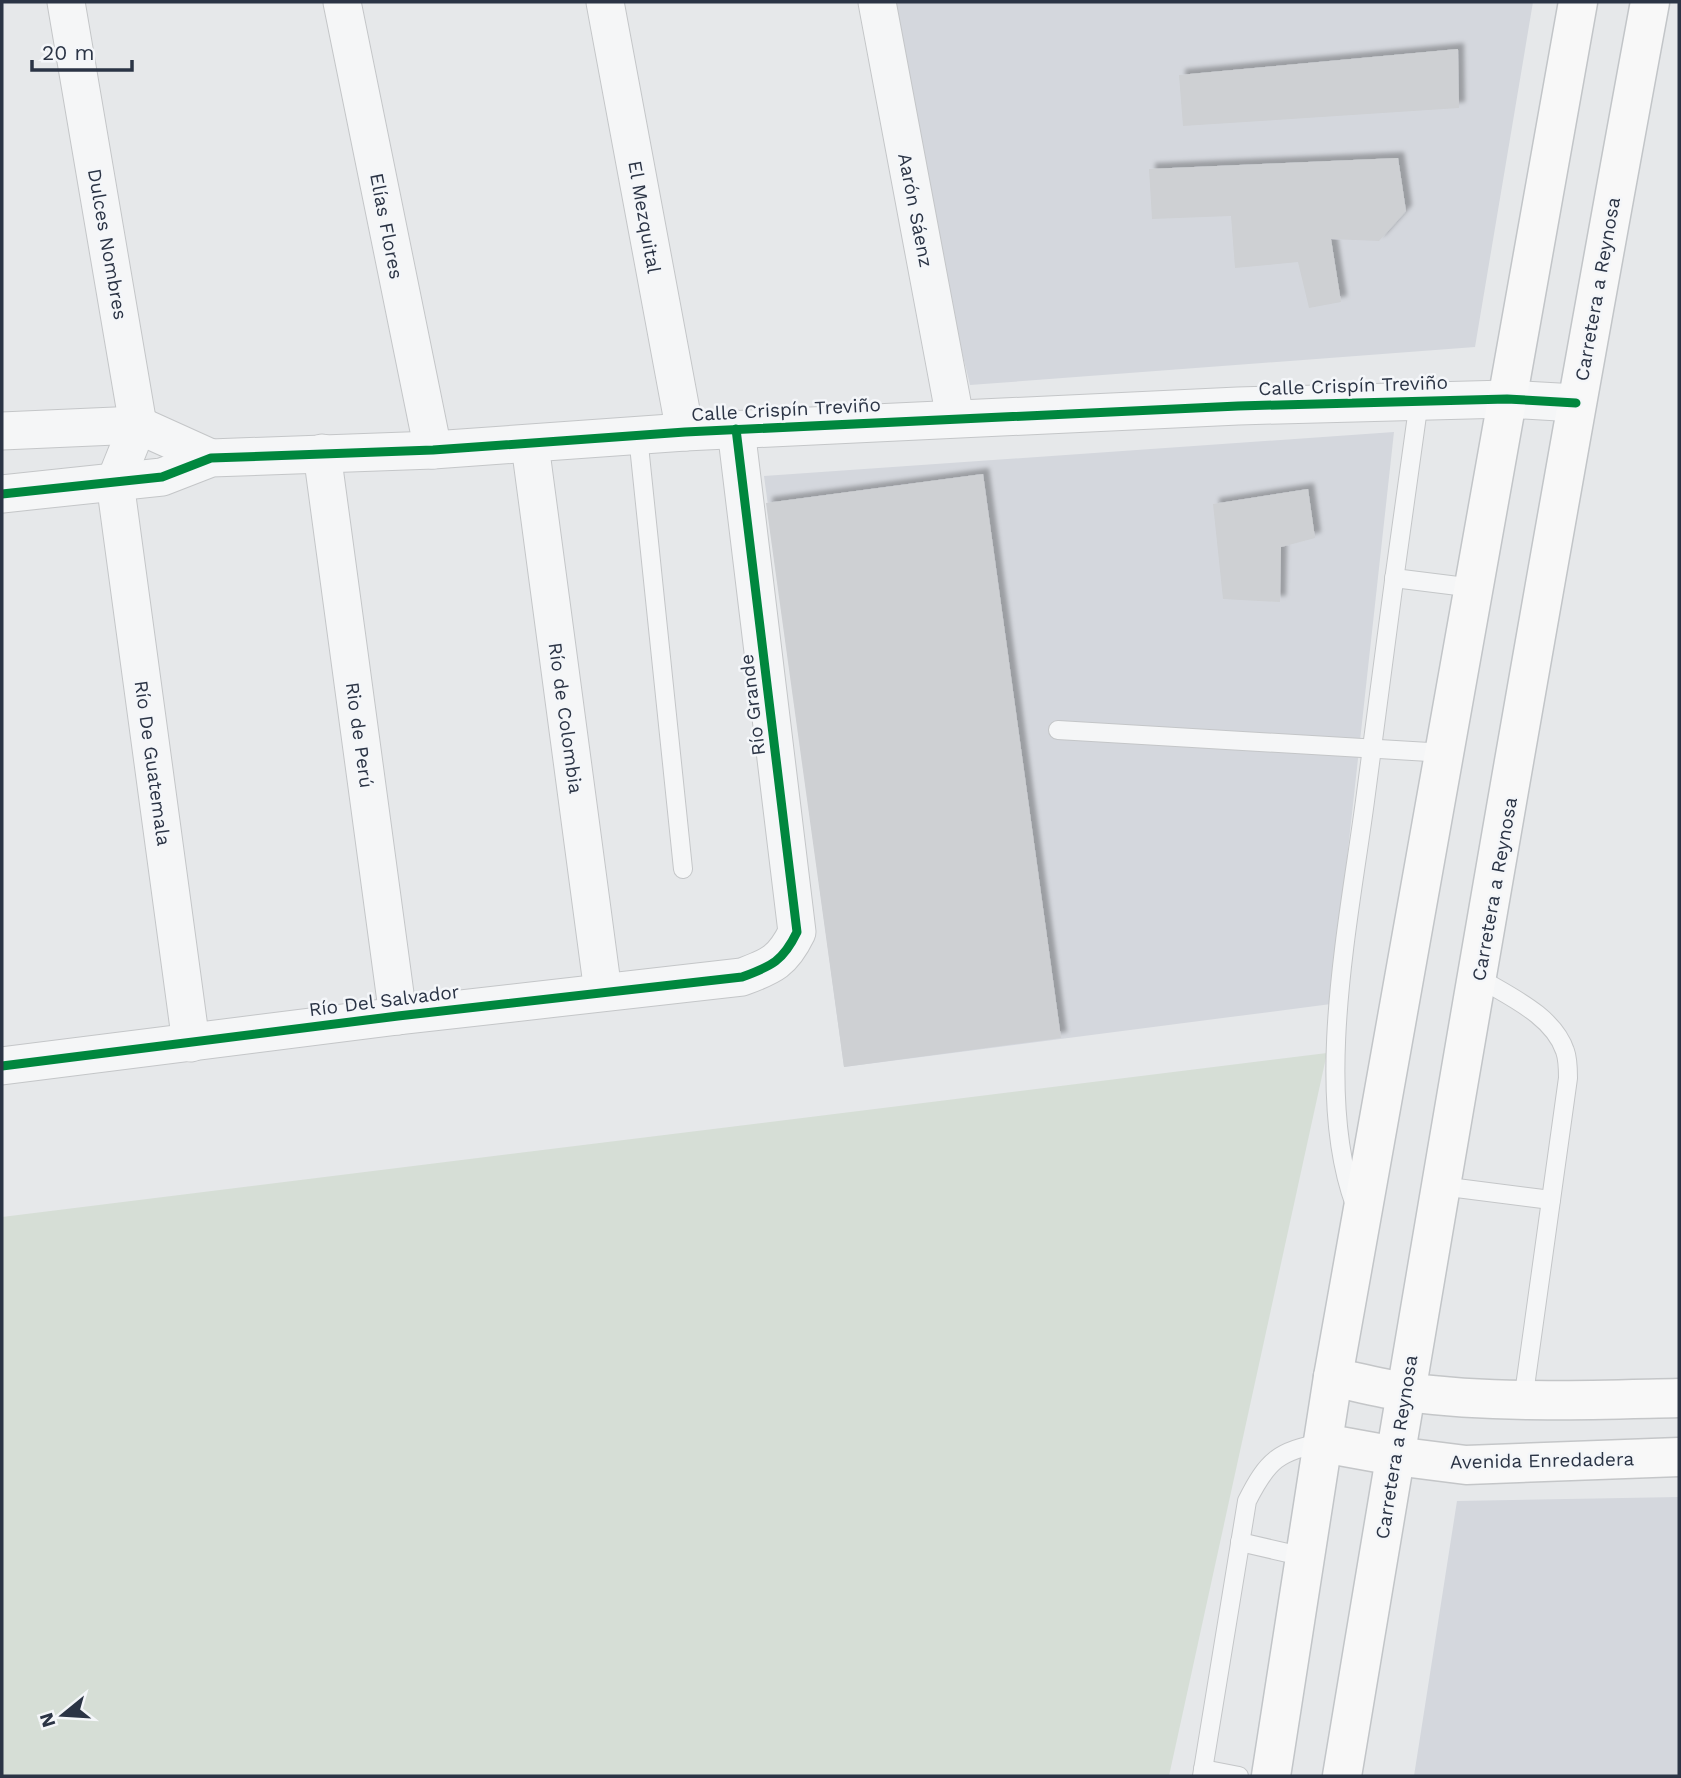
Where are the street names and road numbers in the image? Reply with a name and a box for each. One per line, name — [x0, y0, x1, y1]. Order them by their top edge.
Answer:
street label: Aarón Sáenz — [893, 151, 938, 269]
street label: El Mezquital — [623, 159, 666, 275]
street label: Dulces Nombres — [83, 167, 132, 321]
street label: Elías Flores — [365, 171, 408, 281]
street label: Carretera a Reynosa — [1570, 195, 1625, 383]
street label: Calle Crispín Treviño — [1258, 371, 1448, 400]
street label: Calle Crispín Treviño — [691, 393, 881, 426]
street label: Río de Colombia — [544, 641, 588, 795]
street label: Río Grande — [735, 653, 770, 757]
street label: Río De Guatemala — [130, 679, 176, 848]
street label: Rio de Perú — [341, 681, 378, 789]
street label: Carretera a Reynosa — [1467, 795, 1522, 983]
street label: Río Del Salvador — [308, 980, 461, 1021]
street label: Carretera a Reynosa — [1371, 1353, 1422, 1541]
street label: Avenida Enredadera — [1450, 1447, 1635, 1474]

